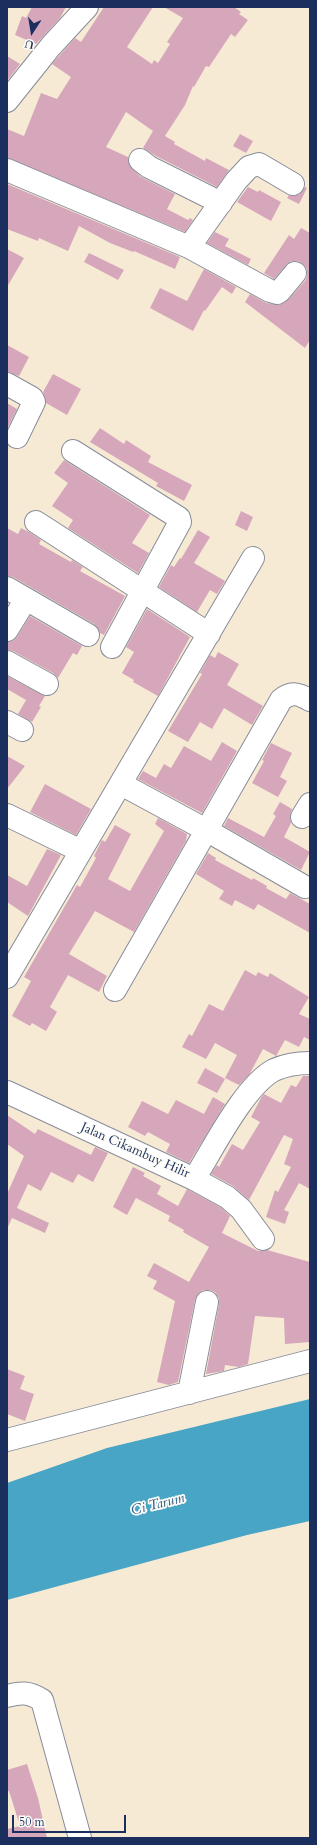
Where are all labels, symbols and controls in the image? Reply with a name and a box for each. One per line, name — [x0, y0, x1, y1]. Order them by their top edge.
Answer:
north arrow — [12, 12, 52, 52]
text: U — [23, 36, 35, 52]
street label: Jalan Cikambuy Hilir — [78, 1120, 192, 1182]
water label: Ci Tarum — [129, 1490, 187, 1520]
scale bar — [14, 1807, 128, 1833]
text: 50 m — [19, 1814, 45, 1830]

